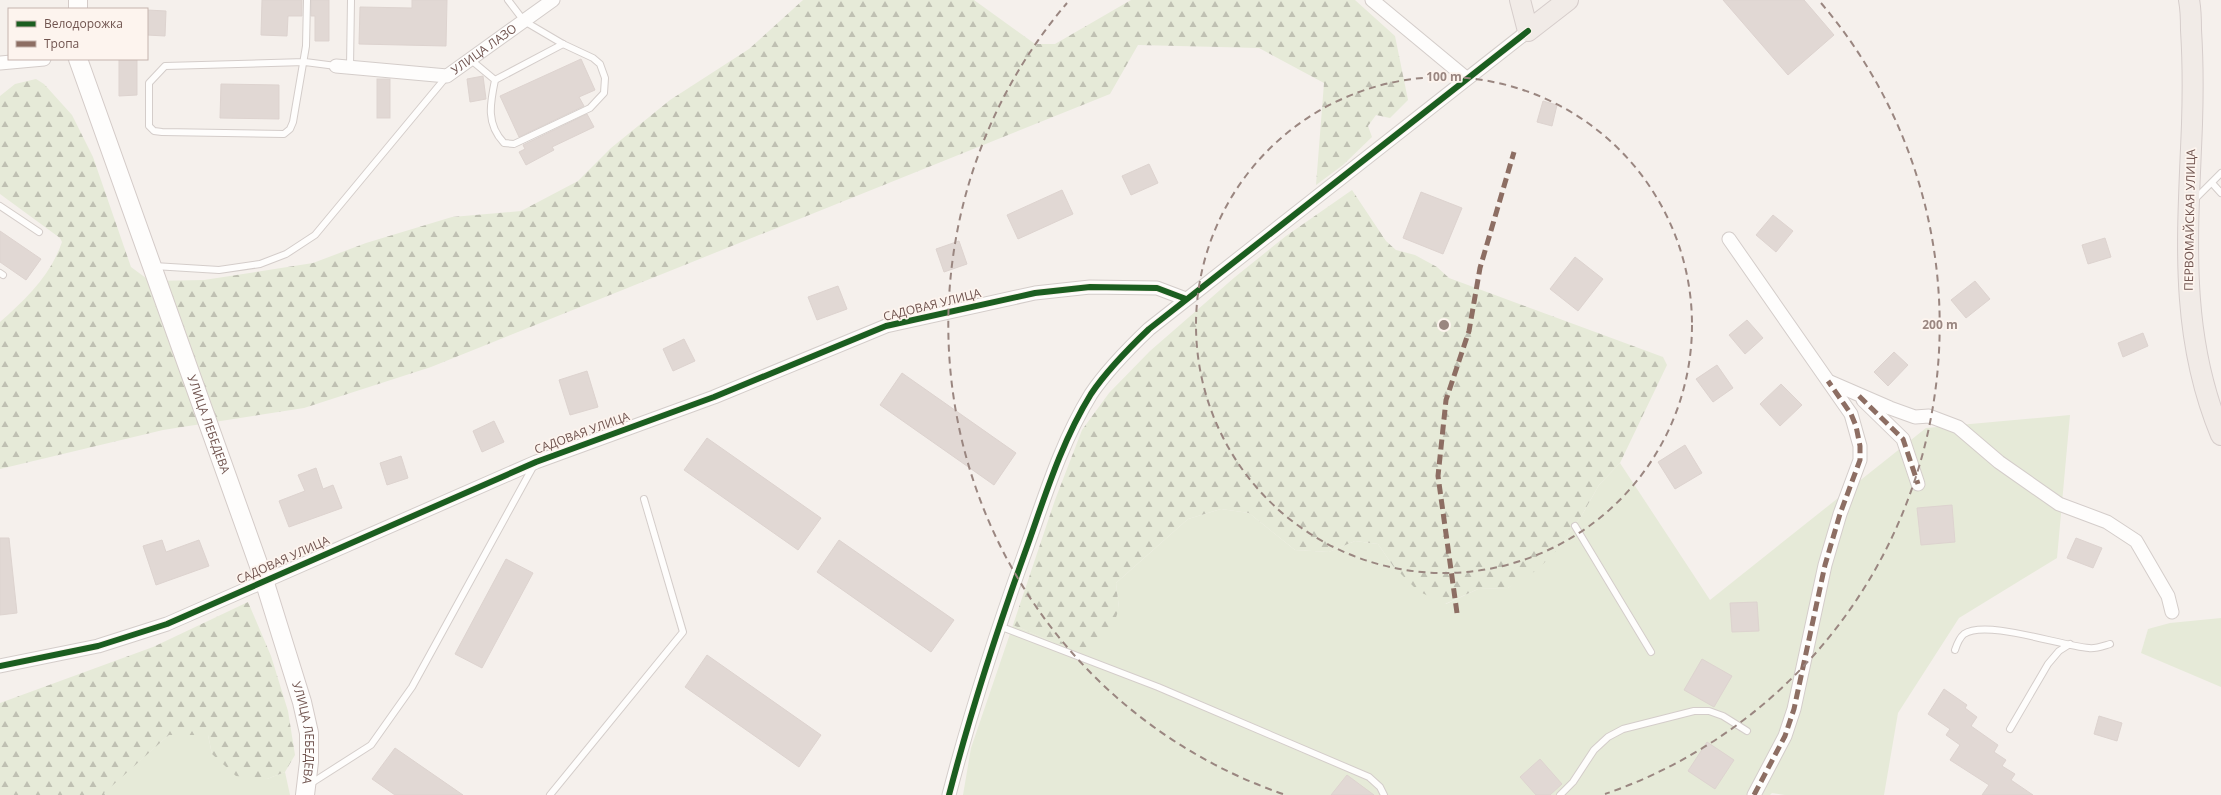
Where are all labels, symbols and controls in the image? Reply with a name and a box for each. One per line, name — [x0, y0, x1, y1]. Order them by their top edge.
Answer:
legend — [8, 8, 148, 60]
text: Велодорожка — [44, 15, 123, 32]
street label: УЛИЦА ЛАЗО — [448, 20, 520, 78]
text: Тропа — [44, 35, 79, 52]
text: 100 m — [1426, 68, 1462, 85]
street label: ПЕРВОМАЙСКАЯ УЛИЦА — [2180, 149, 2199, 291]
street label: САДОВАЯ УЛИЦА — [881, 284, 983, 325]
text: 200 m — [1922, 316, 1958, 333]
centre of rings — [1437, 318, 1451, 332]
street label: УЛИЦА ЛЕБЕДЕВА — [183, 372, 235, 476]
street label: САДОВАЯ УЛИЦА — [532, 407, 632, 458]
street label: САДОВАЯ УЛИЦА — [234, 531, 332, 588]
street label: УЛИЦА ЛЕБЕДЕВА — [288, 679, 318, 786]

